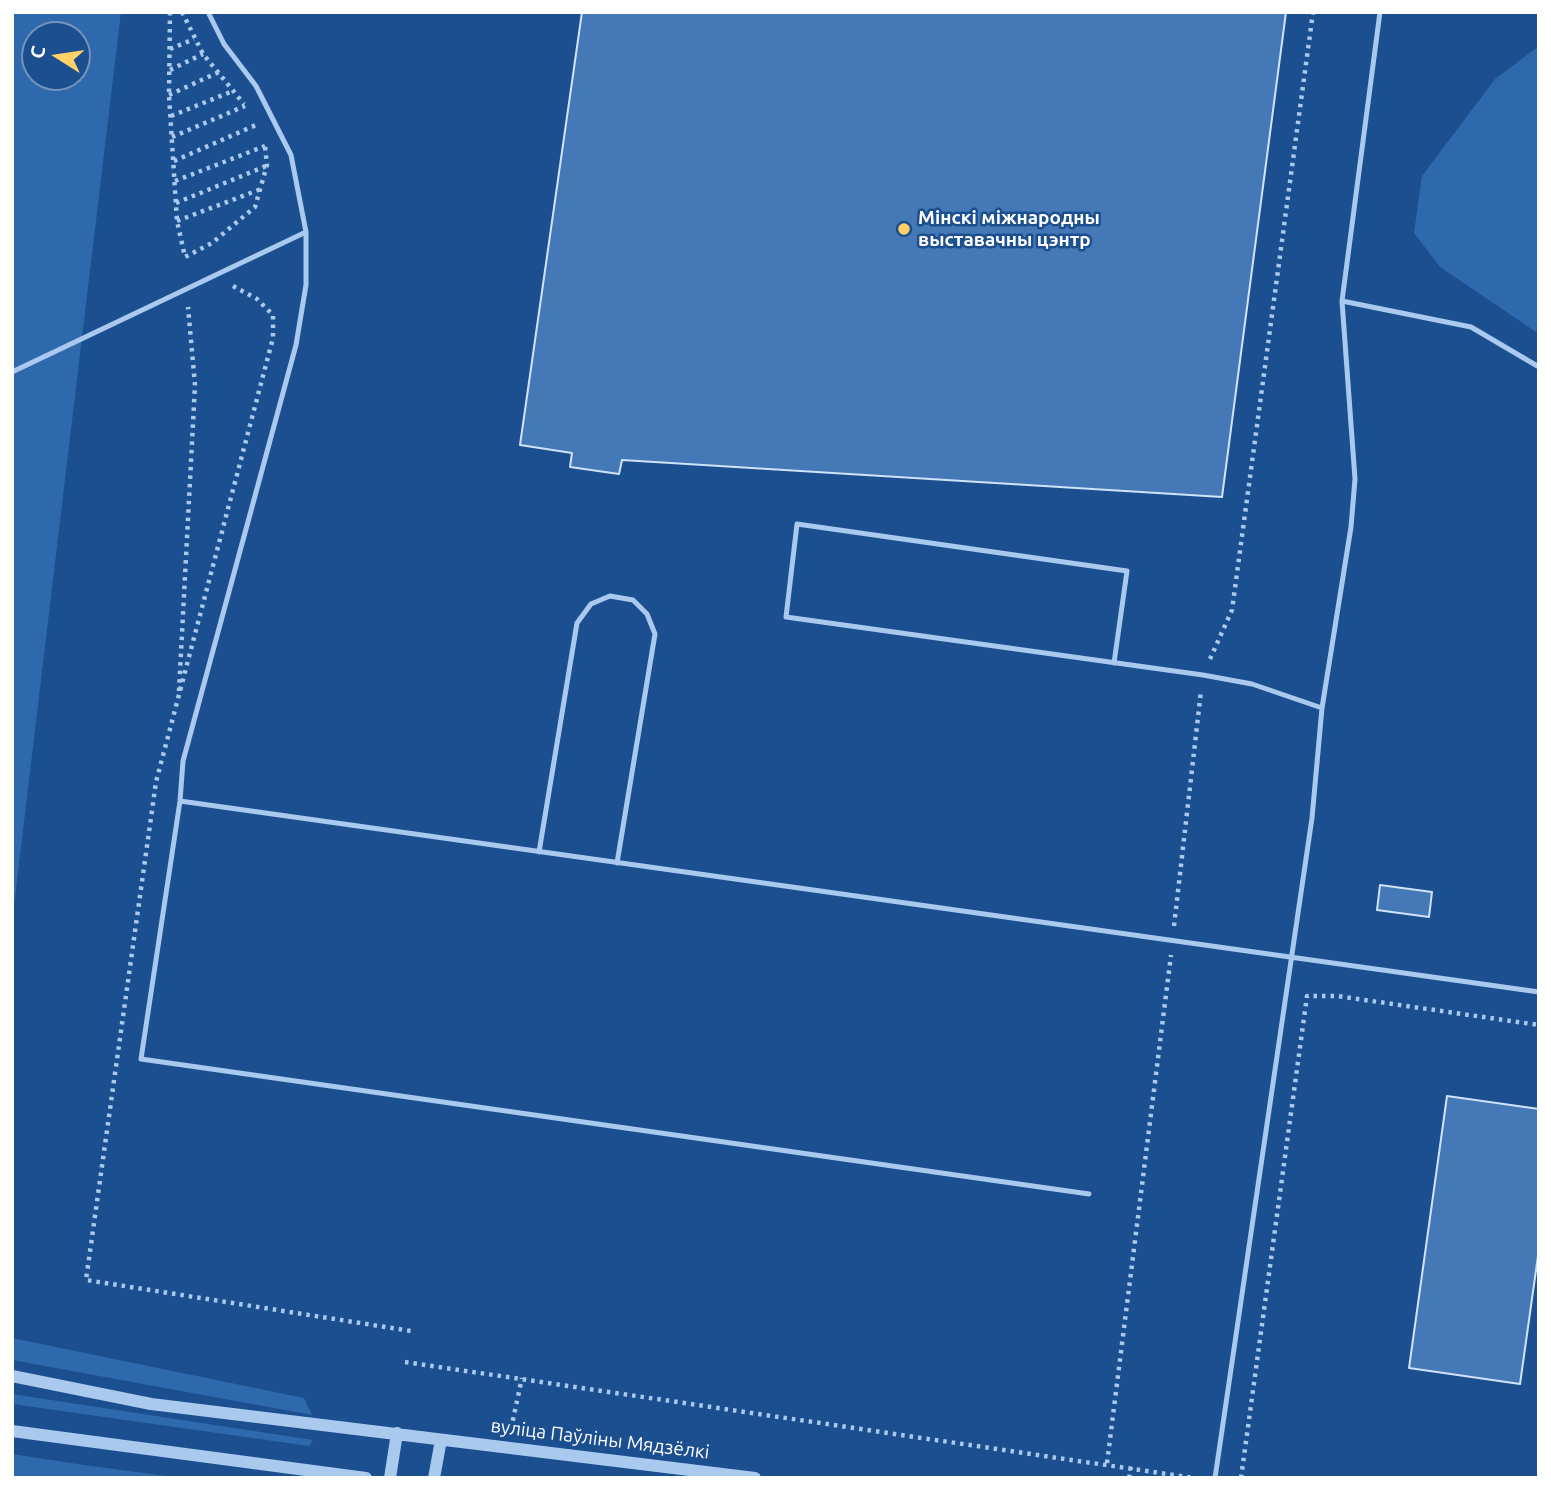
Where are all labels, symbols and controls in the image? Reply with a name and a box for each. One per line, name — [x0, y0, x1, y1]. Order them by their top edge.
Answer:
north arrow — [21, 21, 91, 91]
text: С — [25, 44, 49, 60]
place label: Мінскі міжнародны выставачны цэнтр — [918, 207, 1100, 251]
marker: Мінскі міжнародны выставачны цэнтр — [896, 221, 912, 237]
street label: вуліца Паўліны Мядзёлкі — [489, 1414, 711, 1464]

